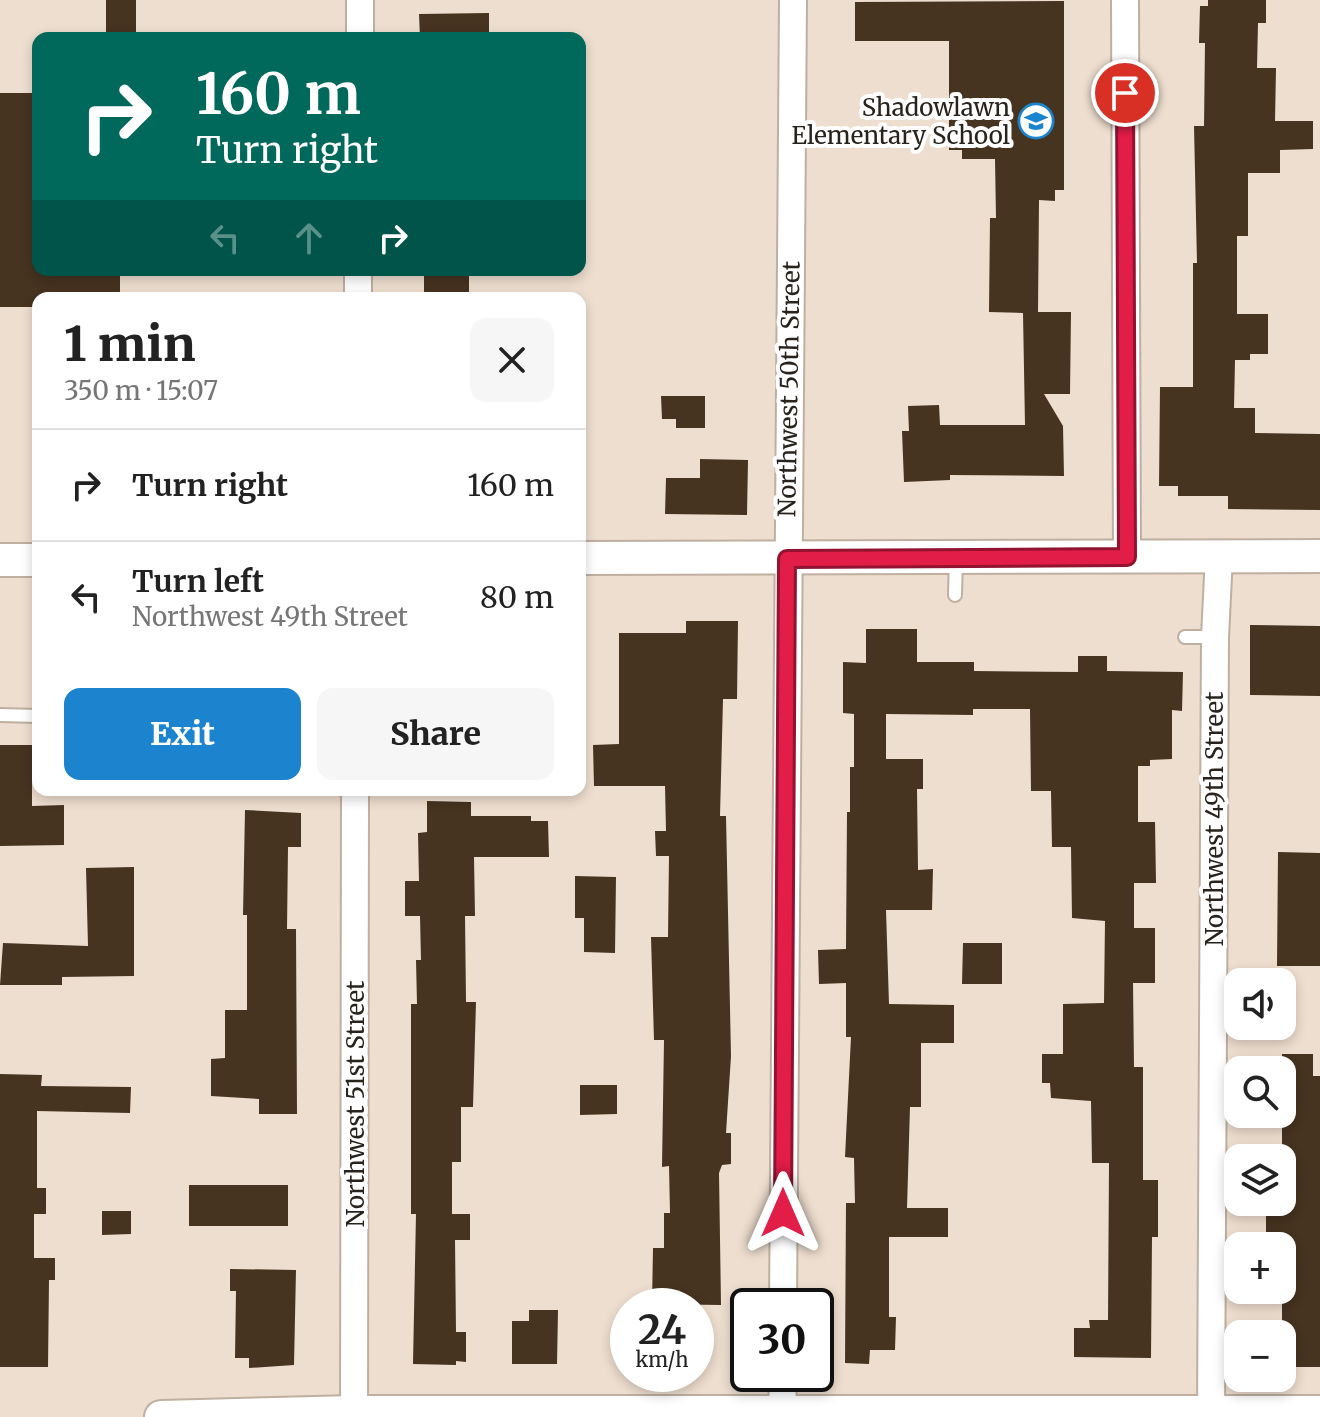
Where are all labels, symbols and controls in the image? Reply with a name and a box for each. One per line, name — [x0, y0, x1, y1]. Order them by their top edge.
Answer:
text: 160 m — [196, 59, 361, 129]
pin — [1091, 59, 1159, 127]
icon: right — [64, 64, 168, 168]
icon: arrive — [1103, 71, 1147, 115]
place label: Shadowlawn Elementary School — [791, 92, 1010, 151]
school or university icon: Shadowlawn Elementary School — [1017, 102, 1055, 140]
text: Turn right — [196, 128, 378, 173]
icon: left — [203, 216, 247, 260]
icon: ahead — [287, 216, 331, 260]
icon: right — [371, 216, 415, 260]
street label: Northwest 50th Street — [771, 260, 807, 517]
text: 1 min — [64, 314, 196, 374]
button: close — [470, 318, 554, 402]
text: 350 m · 15:07 — [64, 374, 218, 407]
icon: right — [64, 463, 108, 507]
text: Turn right — [132, 466, 288, 504]
text: 160 m — [467, 466, 554, 504]
text: Turn left — [132, 562, 264, 600]
icon: left — [64, 575, 108, 619]
text: 80 m — [480, 578, 554, 616]
text: Northwest 49th Street — [132, 600, 408, 633]
button: Exit — [64, 688, 301, 780]
button: Share — [317, 688, 554, 780]
street label: Northwest 49th Street — [1199, 691, 1230, 946]
map controls — [1224, 968, 1296, 1392]
button: sound — [1224, 968, 1296, 1040]
street label: Northwest 51st Street — [340, 980, 371, 1227]
button: search — [1224, 1056, 1296, 1128]
button: layers — [1224, 1144, 1296, 1216]
position arrow — [741, 1171, 825, 1255]
button: + — [1224, 1232, 1296, 1304]
speed limit sign: 30 — [730, 1288, 834, 1392]
text: 24 — [638, 1305, 686, 1355]
button: − — [1224, 1320, 1296, 1392]
text: km/h — [636, 1347, 688, 1372]

